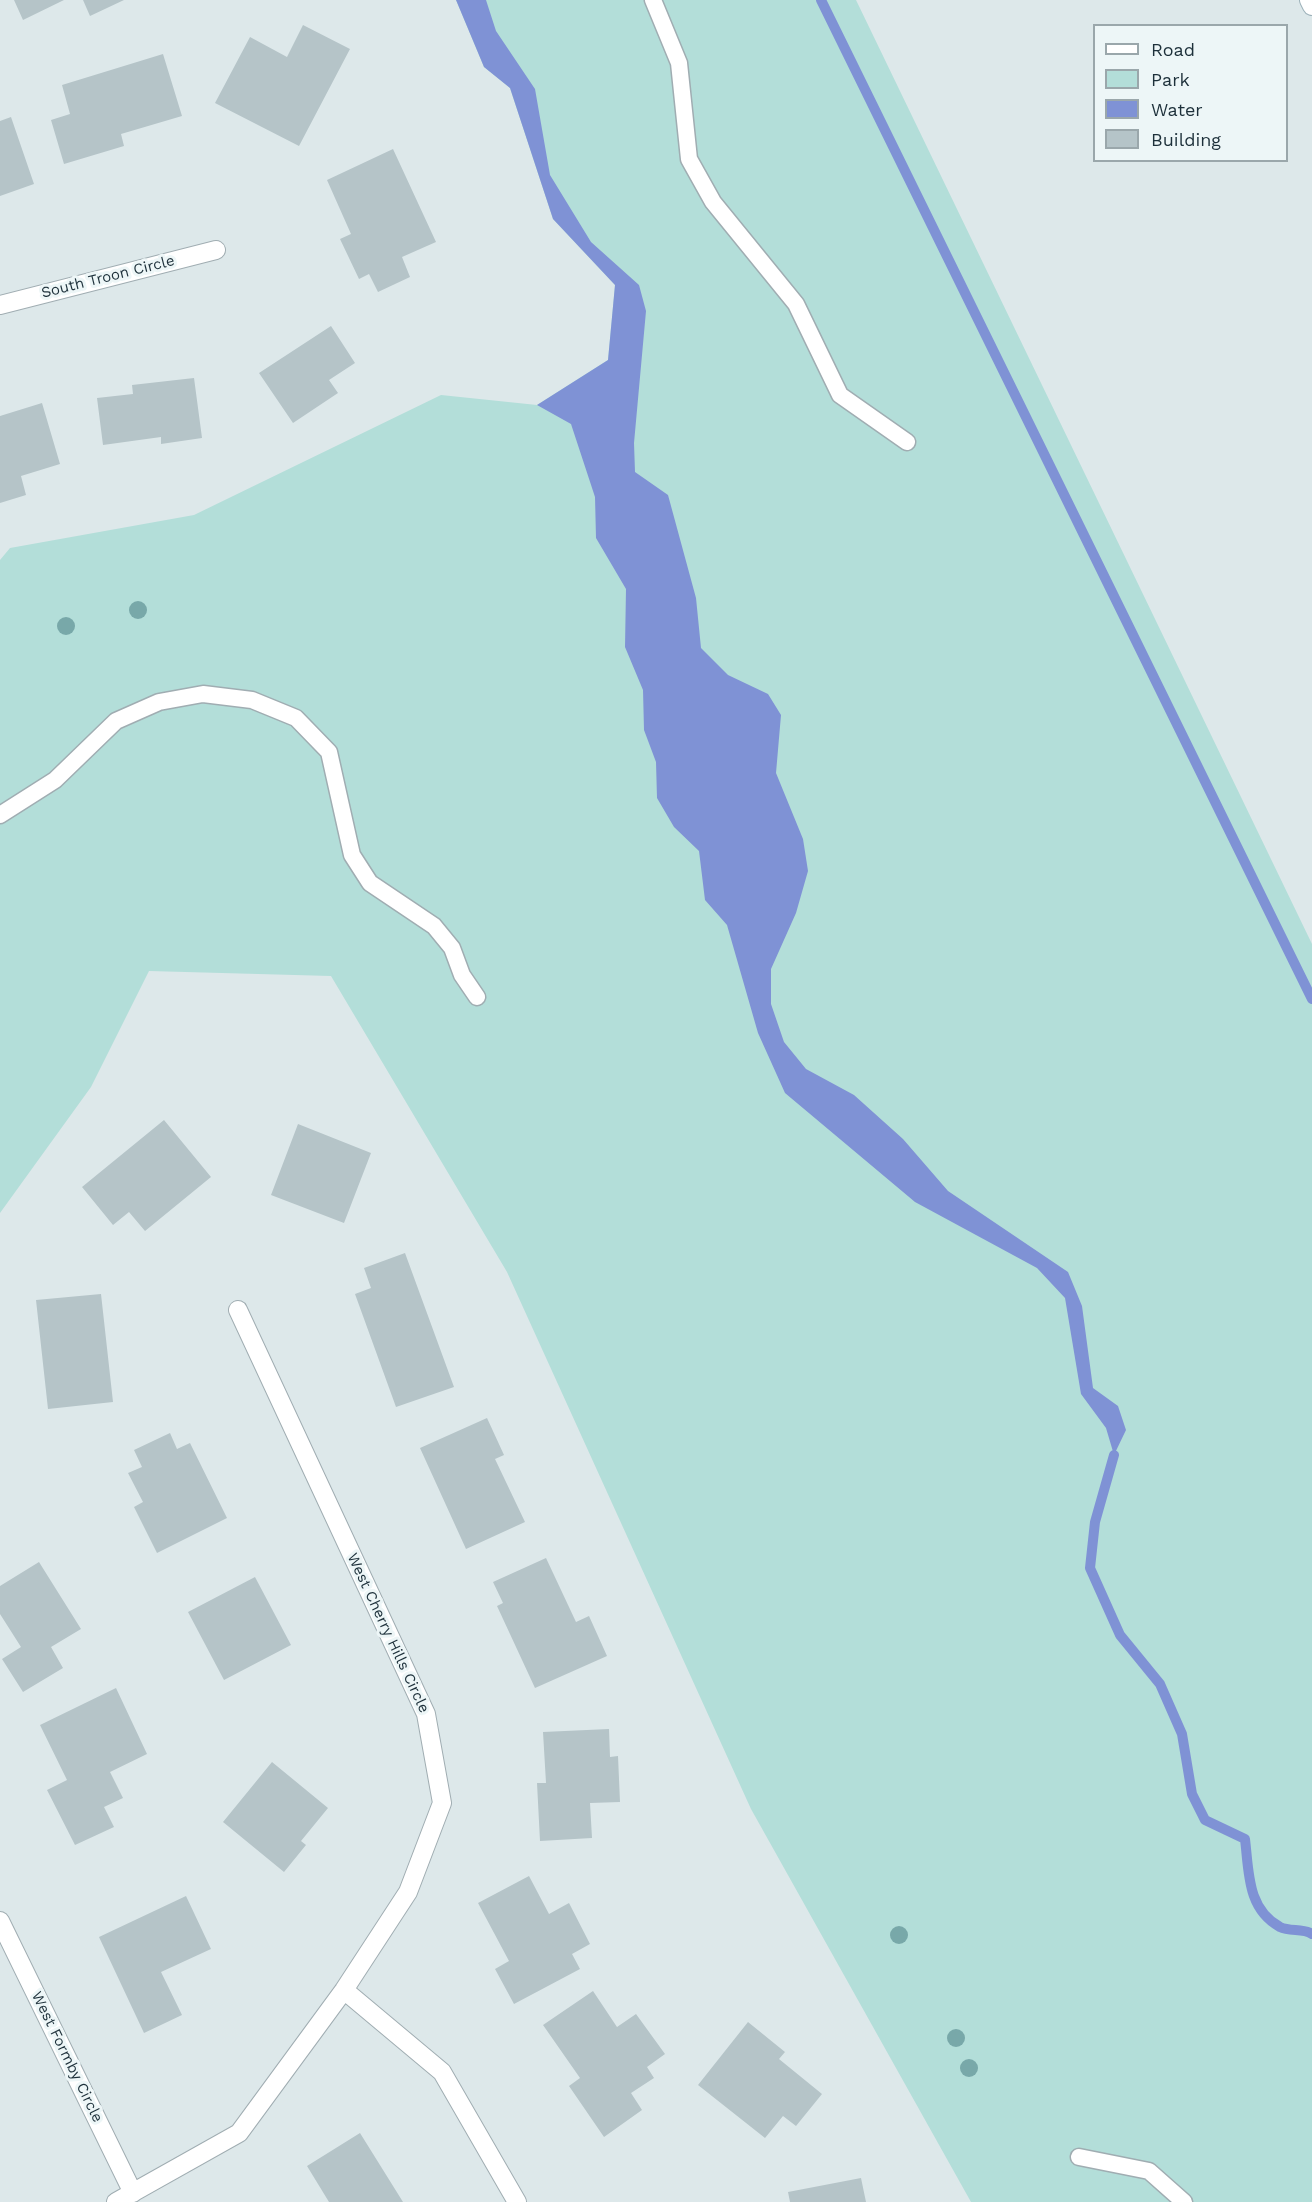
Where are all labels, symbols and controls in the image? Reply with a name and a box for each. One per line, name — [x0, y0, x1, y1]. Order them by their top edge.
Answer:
legend — [1093, 24, 1288, 162]
text: Road — [1151, 39, 1195, 60]
text: Park — [1151, 69, 1190, 90]
text: Water — [1151, 99, 1203, 120]
text: Building — [1151, 129, 1221, 150]
street label: South Troon Circle — [40, 252, 176, 302]
street label: West Cherry Hills Circle — [343, 1550, 433, 1716]
street label: West Formby Circle — [27, 1989, 107, 2125]

